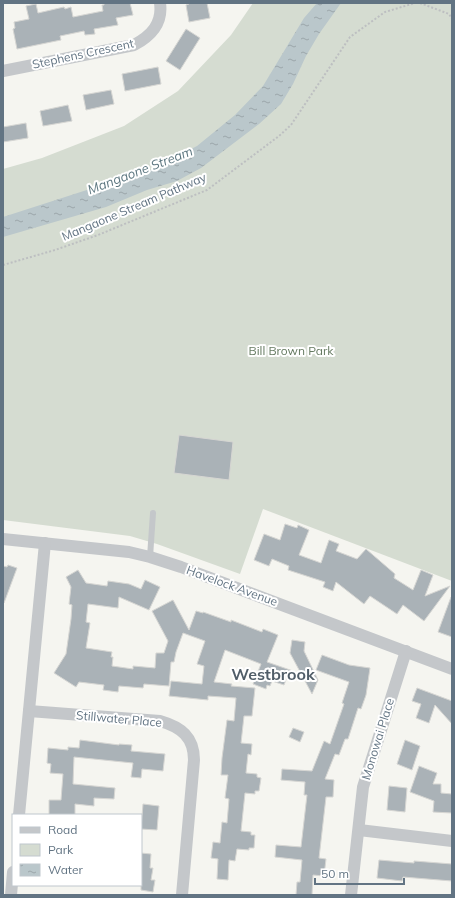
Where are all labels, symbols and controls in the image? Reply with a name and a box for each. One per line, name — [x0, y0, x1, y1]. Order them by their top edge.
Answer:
street label: Stephens Crescent — [31, 35, 135, 72]
water label: Mangaone Stream — [85, 143, 195, 197]
street label: Mangaone Stream Pathway — [59, 169, 209, 244]
park label: Bill Brown Park — [249, 343, 334, 358]
street label: Havelock Avenue — [185, 562, 280, 609]
district label: Westbrook — [231, 664, 316, 684]
street label: Monowai Place — [358, 696, 397, 782]
street label: Stillwater Place — [75, 707, 163, 730]
legend — [12, 814, 142, 886]
text: Road — [48, 822, 77, 837]
text: Park — [48, 842, 74, 857]
scale bar — [315, 860, 404, 886]
text: Water — [48, 862, 84, 877]
text: 50 m — [321, 866, 349, 881]

